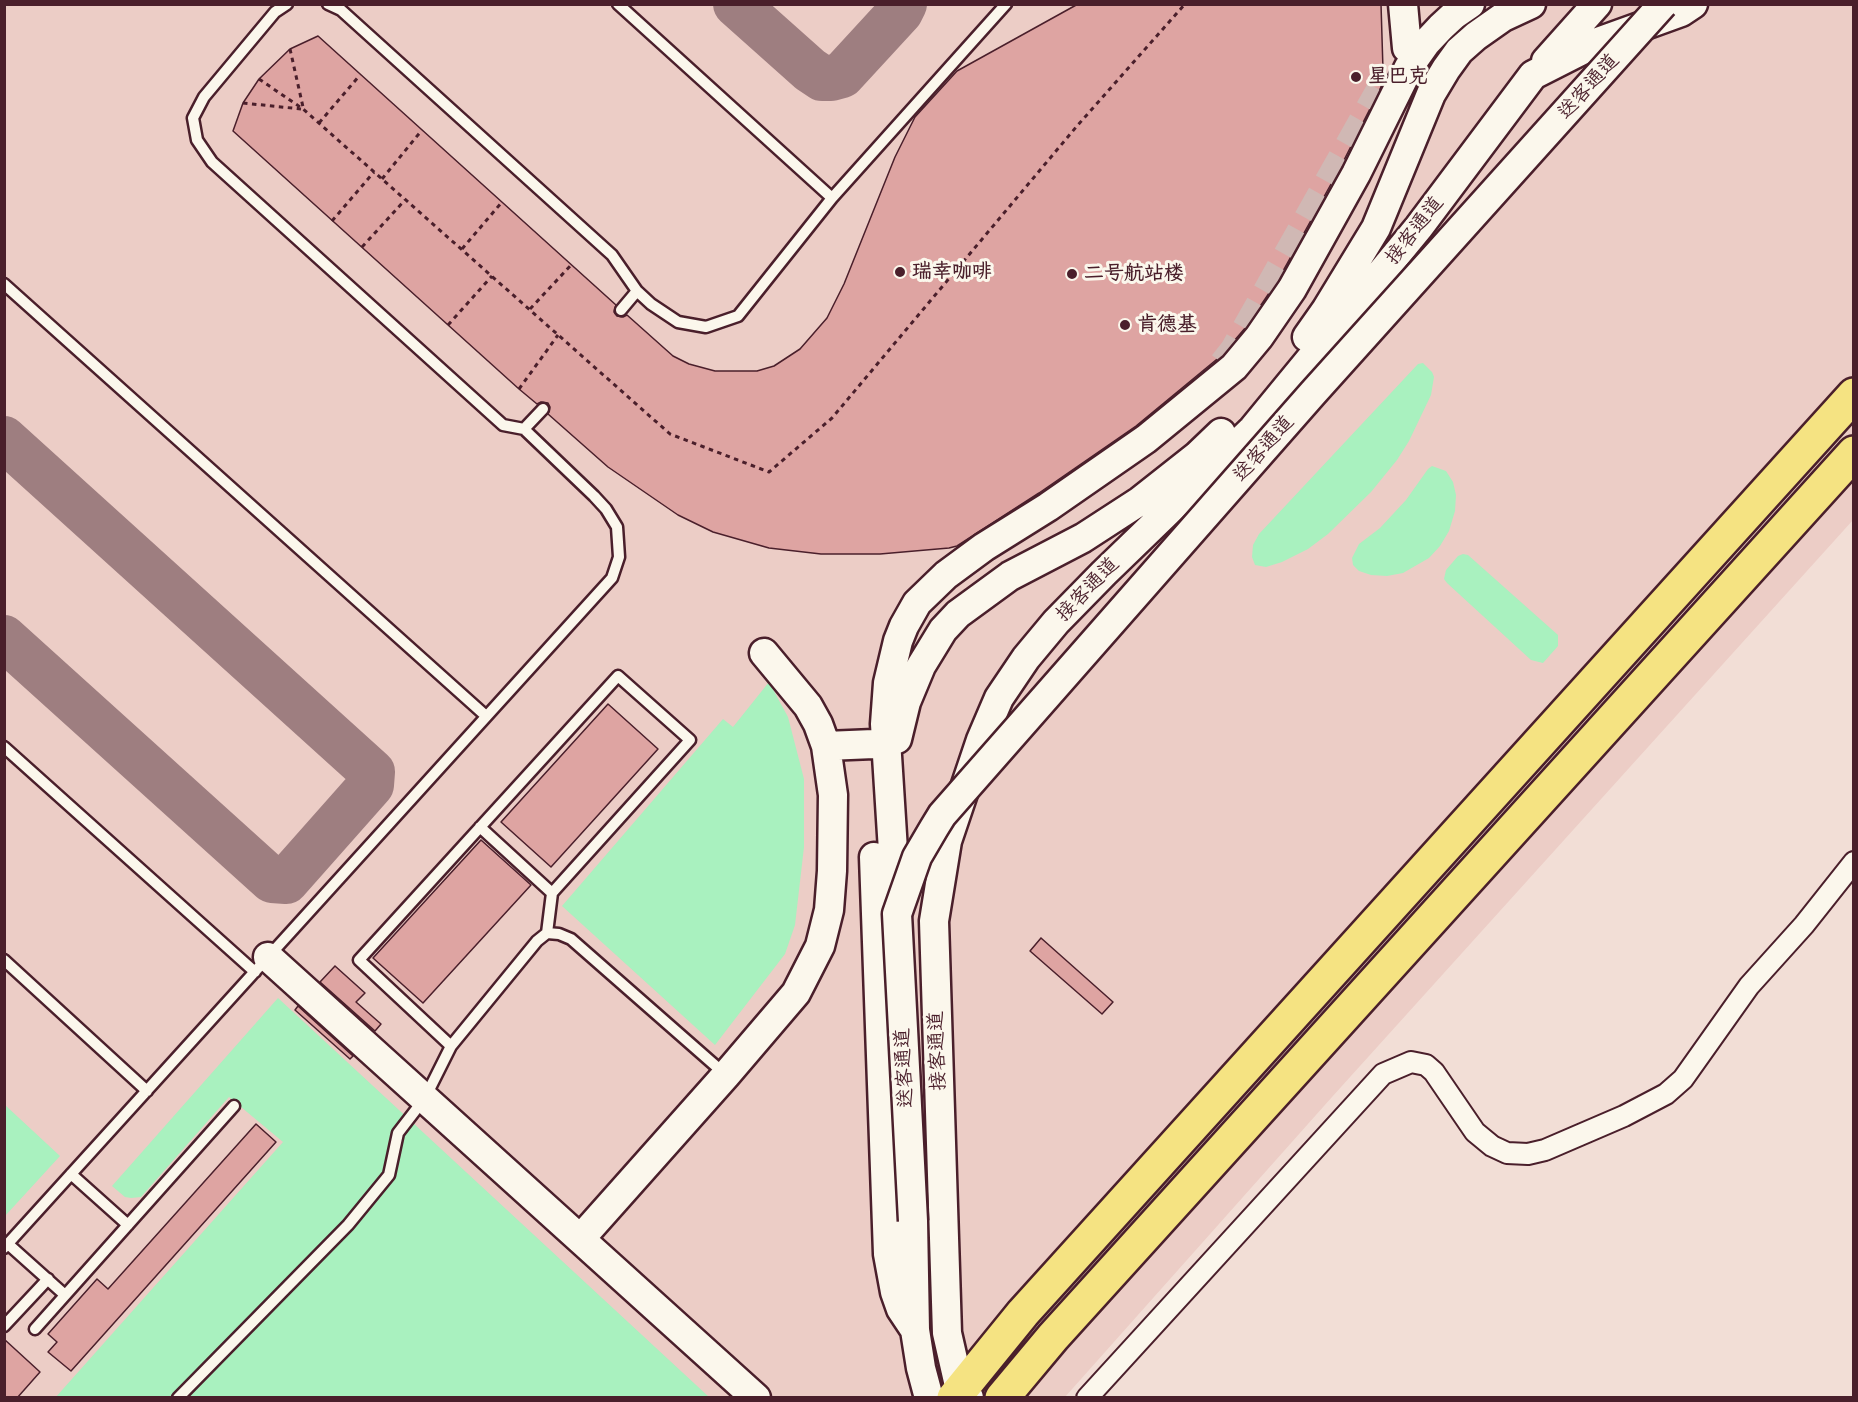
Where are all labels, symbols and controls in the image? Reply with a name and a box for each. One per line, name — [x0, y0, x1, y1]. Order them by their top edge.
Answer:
street label: 送客通道 — [1553, 49, 1625, 125]
place label: 星巴克 — [1368, 65, 1428, 89]
marker: 星巴克 — [1349, 70, 1363, 84]
street label: 接客通道 — [1381, 192, 1449, 270]
place label: 瑞幸咖啡 — [912, 260, 992, 284]
place label: 二号航站楼 — [1084, 262, 1184, 286]
marker: 瑞幸咖啡 — [893, 265, 907, 279]
marker: 二号航站楼 — [1065, 267, 1079, 281]
place label: 肯德基 — [1137, 313, 1197, 337]
marker: 肯德基 — [1118, 318, 1132, 332]
street label: 送客通道 — [1229, 411, 1299, 487]
street label: 接客通道 — [1052, 553, 1124, 627]
street label: 接客通道 — [925, 1011, 951, 1091]
street label: 送客通道 — [891, 1027, 919, 1109]

